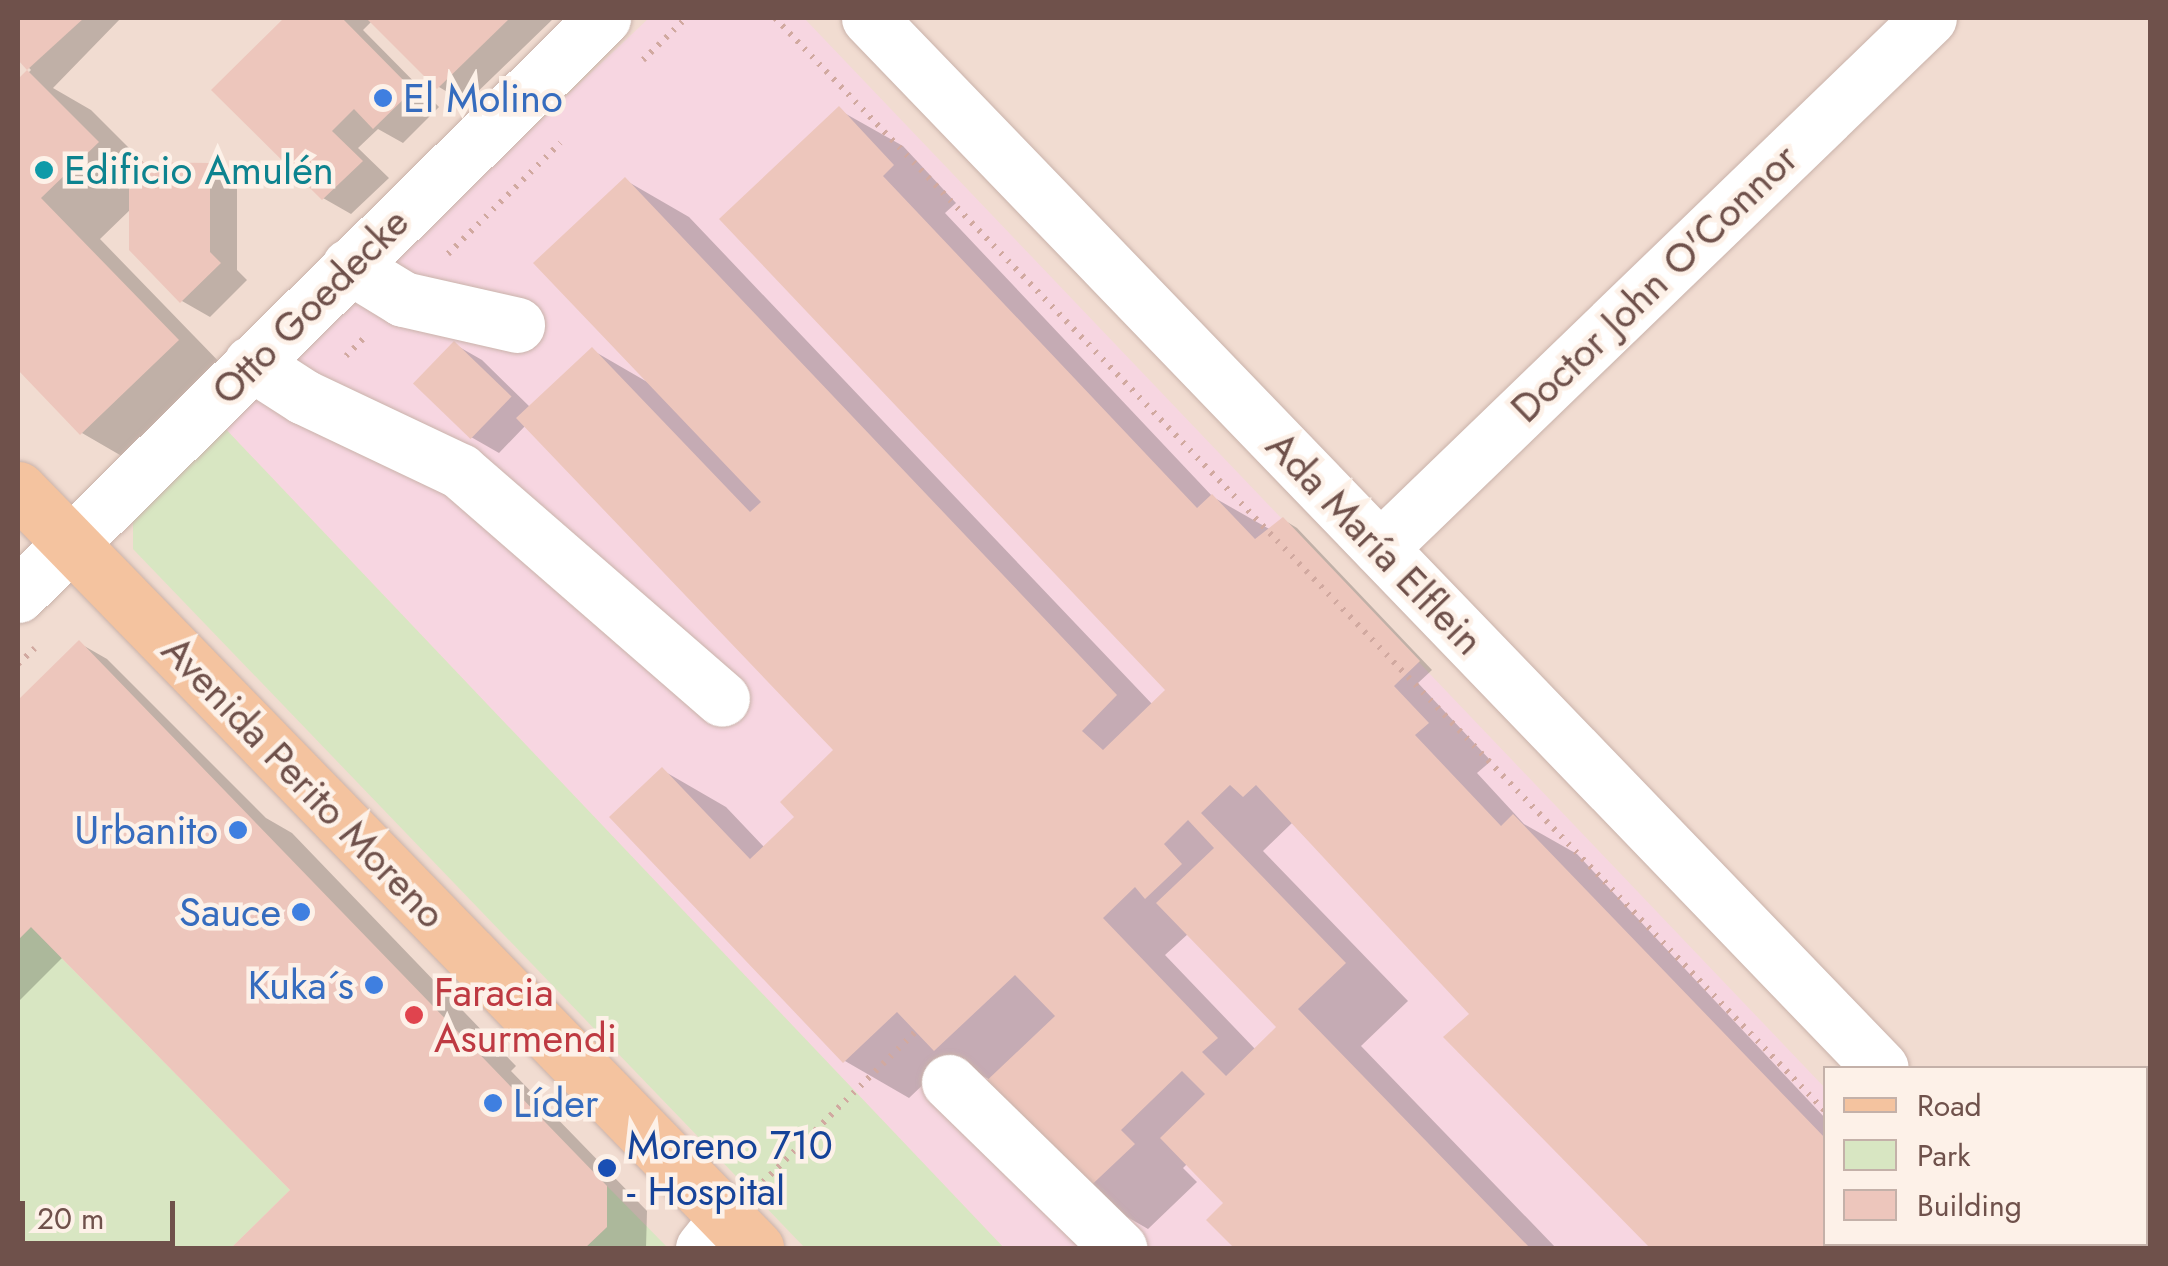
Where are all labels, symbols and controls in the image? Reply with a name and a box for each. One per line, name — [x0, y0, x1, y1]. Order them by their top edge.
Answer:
place label: El Molino — [403, 74, 563, 122]
marker: El Molino — [372, 87, 394, 109]
street label: Doctor John O'Connor — [1501, 134, 1807, 432]
place label: Edificio Amulén — [64, 146, 334, 194]
marker: Edificio Amulén — [33, 159, 55, 181]
street label: Otto Goedecke — [202, 198, 418, 414]
street label: Ada María Elflein — [1257, 422, 1493, 664]
street label: Avenida Perito Moreno — [152, 626, 456, 938]
place label: Urbanito — [74, 806, 218, 854]
marker: Urbanito — [227, 819, 249, 841]
place label: Sauce — [179, 888, 281, 936]
marker: Sauce — [290, 901, 312, 923]
place label: Kuka´s — [248, 961, 354, 1009]
place label: Faracia Asurmendi — [434, 968, 617, 1062]
marker: Kuka´s — [363, 974, 385, 996]
marker: Faracia Asurmendi — [403, 1004, 425, 1026]
legend — [1823, 1066, 2148, 1246]
place label: Líder — [513, 1079, 599, 1127]
text: Road — [1917, 1084, 1982, 1127]
marker: Líder — [482, 1092, 504, 1114]
place label: Moreno 710 - Hospital — [627, 1121, 833, 1215]
text: Park — [1917, 1134, 1970, 1177]
marker: Moreno 710 - Hospital — [596, 1157, 618, 1179]
scale bar — [25, 1181, 180, 1243]
text: Building — [1917, 1184, 2022, 1227]
text: 20 m — [37, 1197, 104, 1240]

